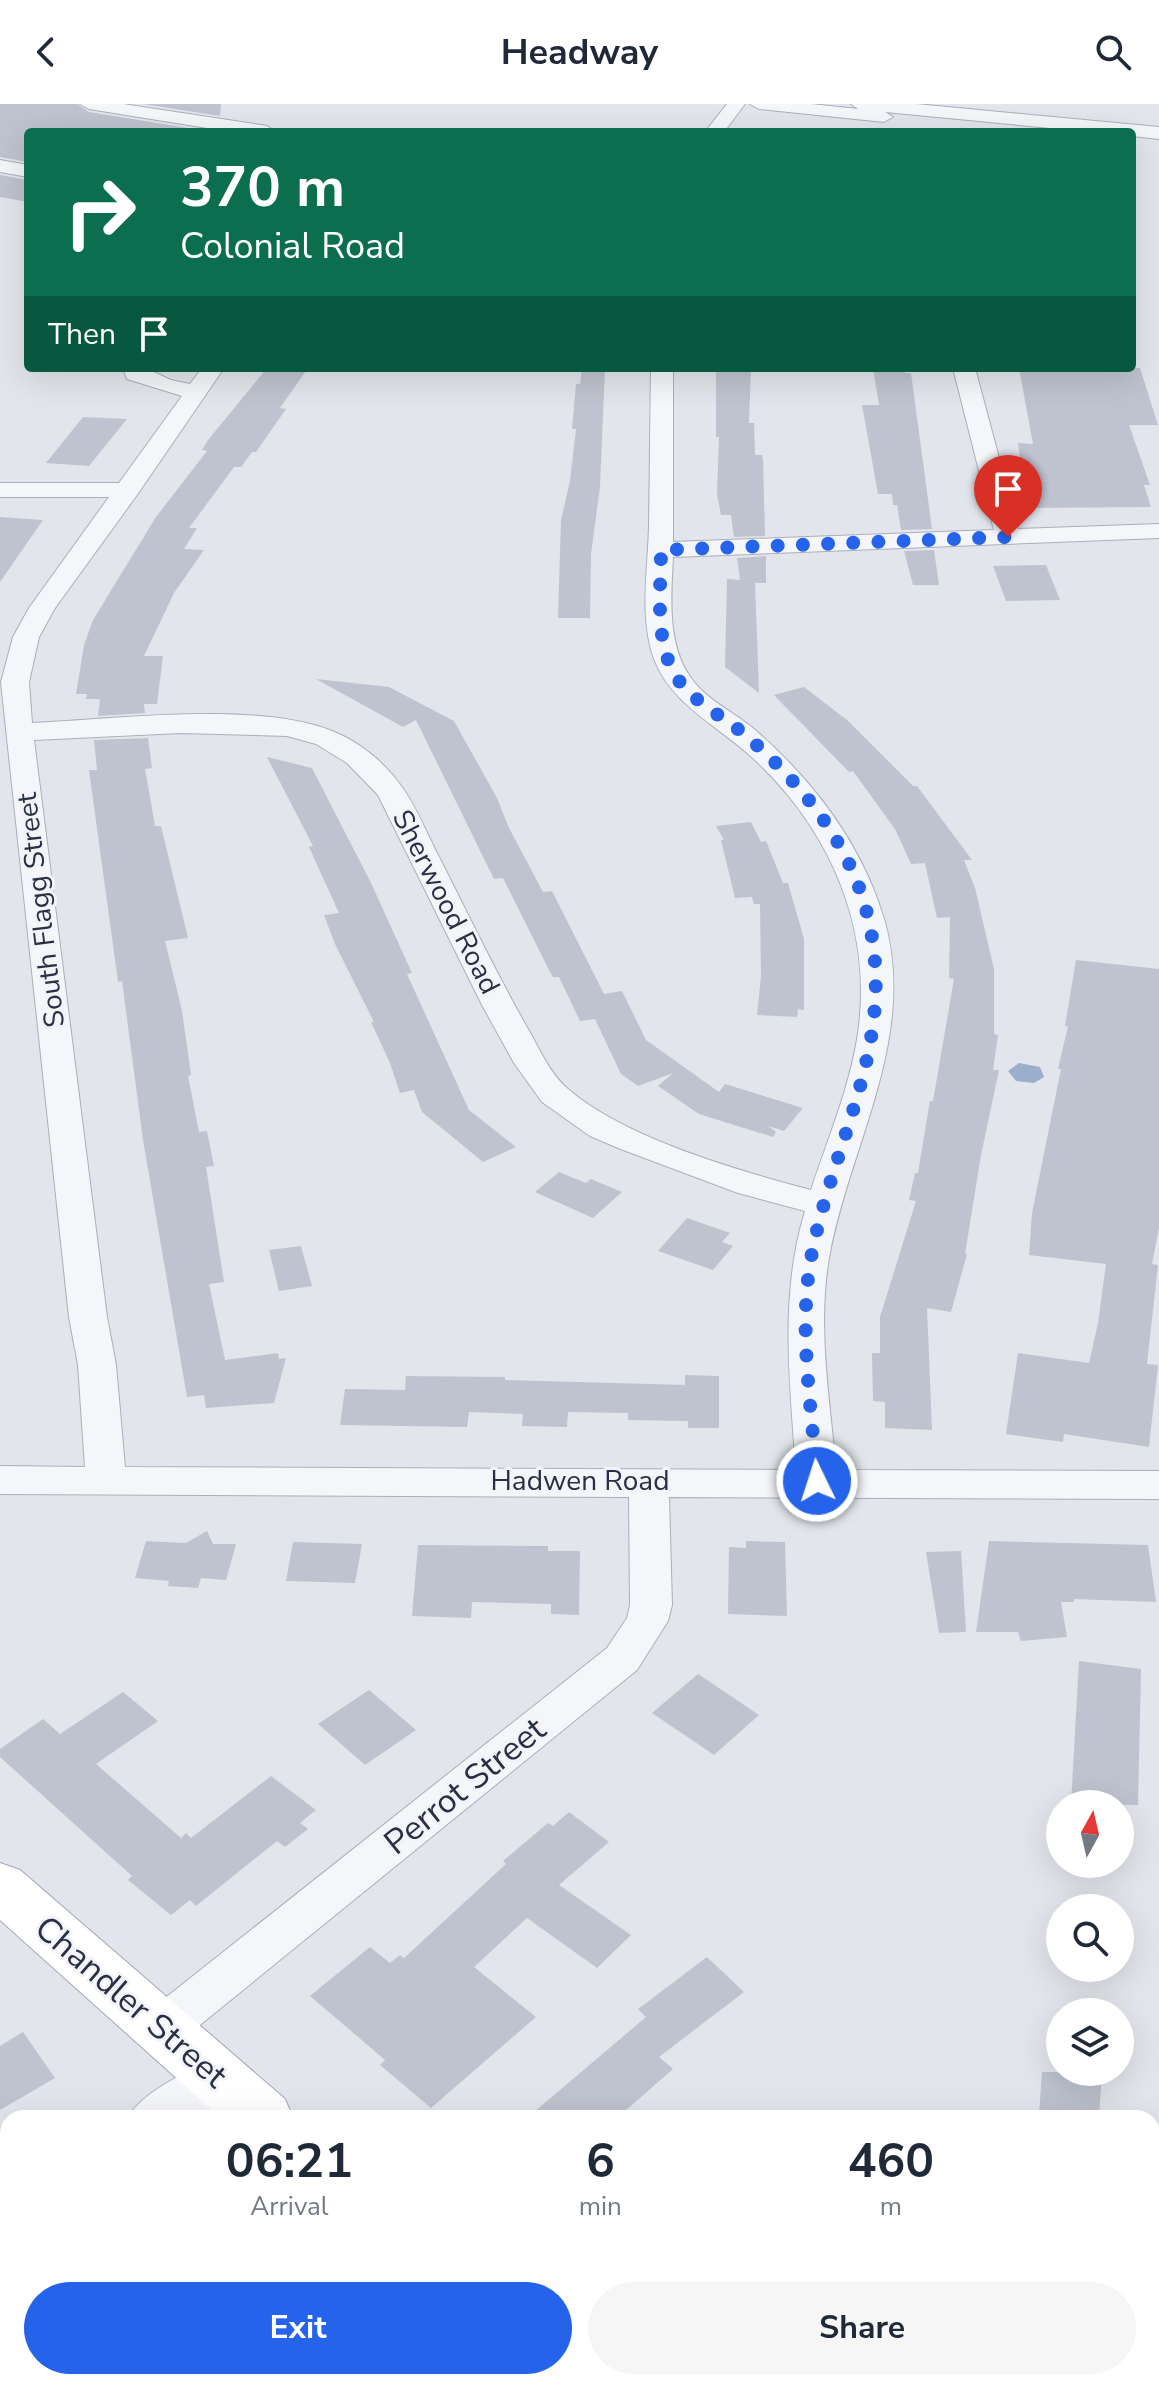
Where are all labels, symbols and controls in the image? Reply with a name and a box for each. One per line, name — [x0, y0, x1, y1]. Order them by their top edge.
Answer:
text: Headway — [501, 28, 658, 77]
icon: back — [24, 30, 68, 74]
icon: search — [1091, 30, 1135, 74]
text: 370 m — [180, 149, 345, 226]
icon: right — [48, 160, 152, 264]
text: Colonial Road — [180, 222, 405, 271]
icon: arrive — [132, 312, 176, 356]
text: Then — [48, 314, 116, 355]
pin — [974, 455, 1042, 537]
icon: arrive — [986, 467, 1030, 511]
street label: South Flagg Street — [8, 790, 74, 1030]
street label: Sherwood Road — [383, 803, 509, 1001]
position arrow — [775, 1439, 859, 1523]
street label: Hadwen Road — [491, 1462, 669, 1500]
street label: Perrot Street — [375, 1706, 556, 1865]
north arrow — [1046, 1790, 1134, 1878]
map controls — [1046, 1790, 1134, 2086]
button: search — [1046, 1894, 1134, 1982]
street label: Chandler Street — [25, 1906, 238, 2099]
button: layers — [1046, 1998, 1134, 2086]
text: 06:21 — [226, 2128, 353, 2194]
text: 6 — [586, 2128, 615, 2194]
text: 460 — [848, 2128, 934, 2194]
text: Arrival — [250, 2189, 329, 2224]
text: min — [579, 2189, 622, 2224]
text: m — [880, 2189, 902, 2224]
button: Exit — [24, 2282, 572, 2374]
button: Share — [588, 2282, 1136, 2374]

